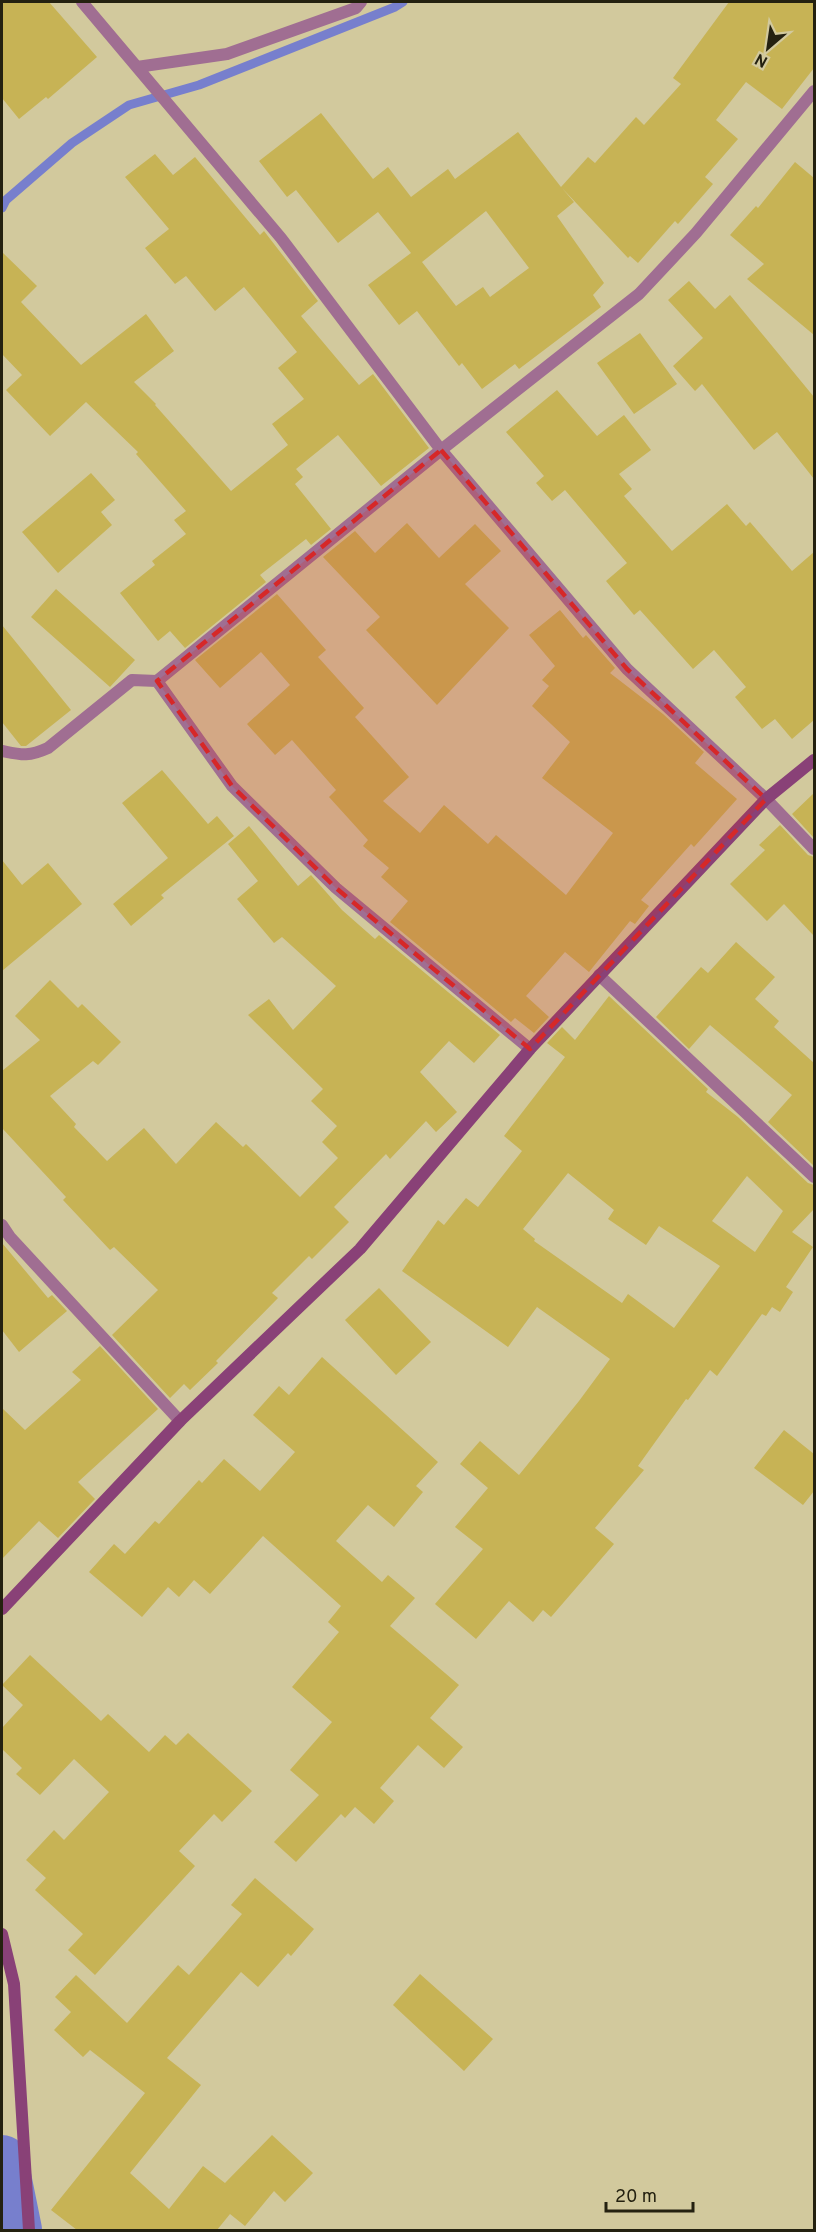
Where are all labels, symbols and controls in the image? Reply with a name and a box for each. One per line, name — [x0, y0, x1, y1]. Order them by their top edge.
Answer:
north arrow — [738, 18, 798, 78]
text: N — [752, 48, 772, 71]
scale bar — [606, 2175, 693, 2213]
text: 20 m — [615, 2186, 657, 2209]

